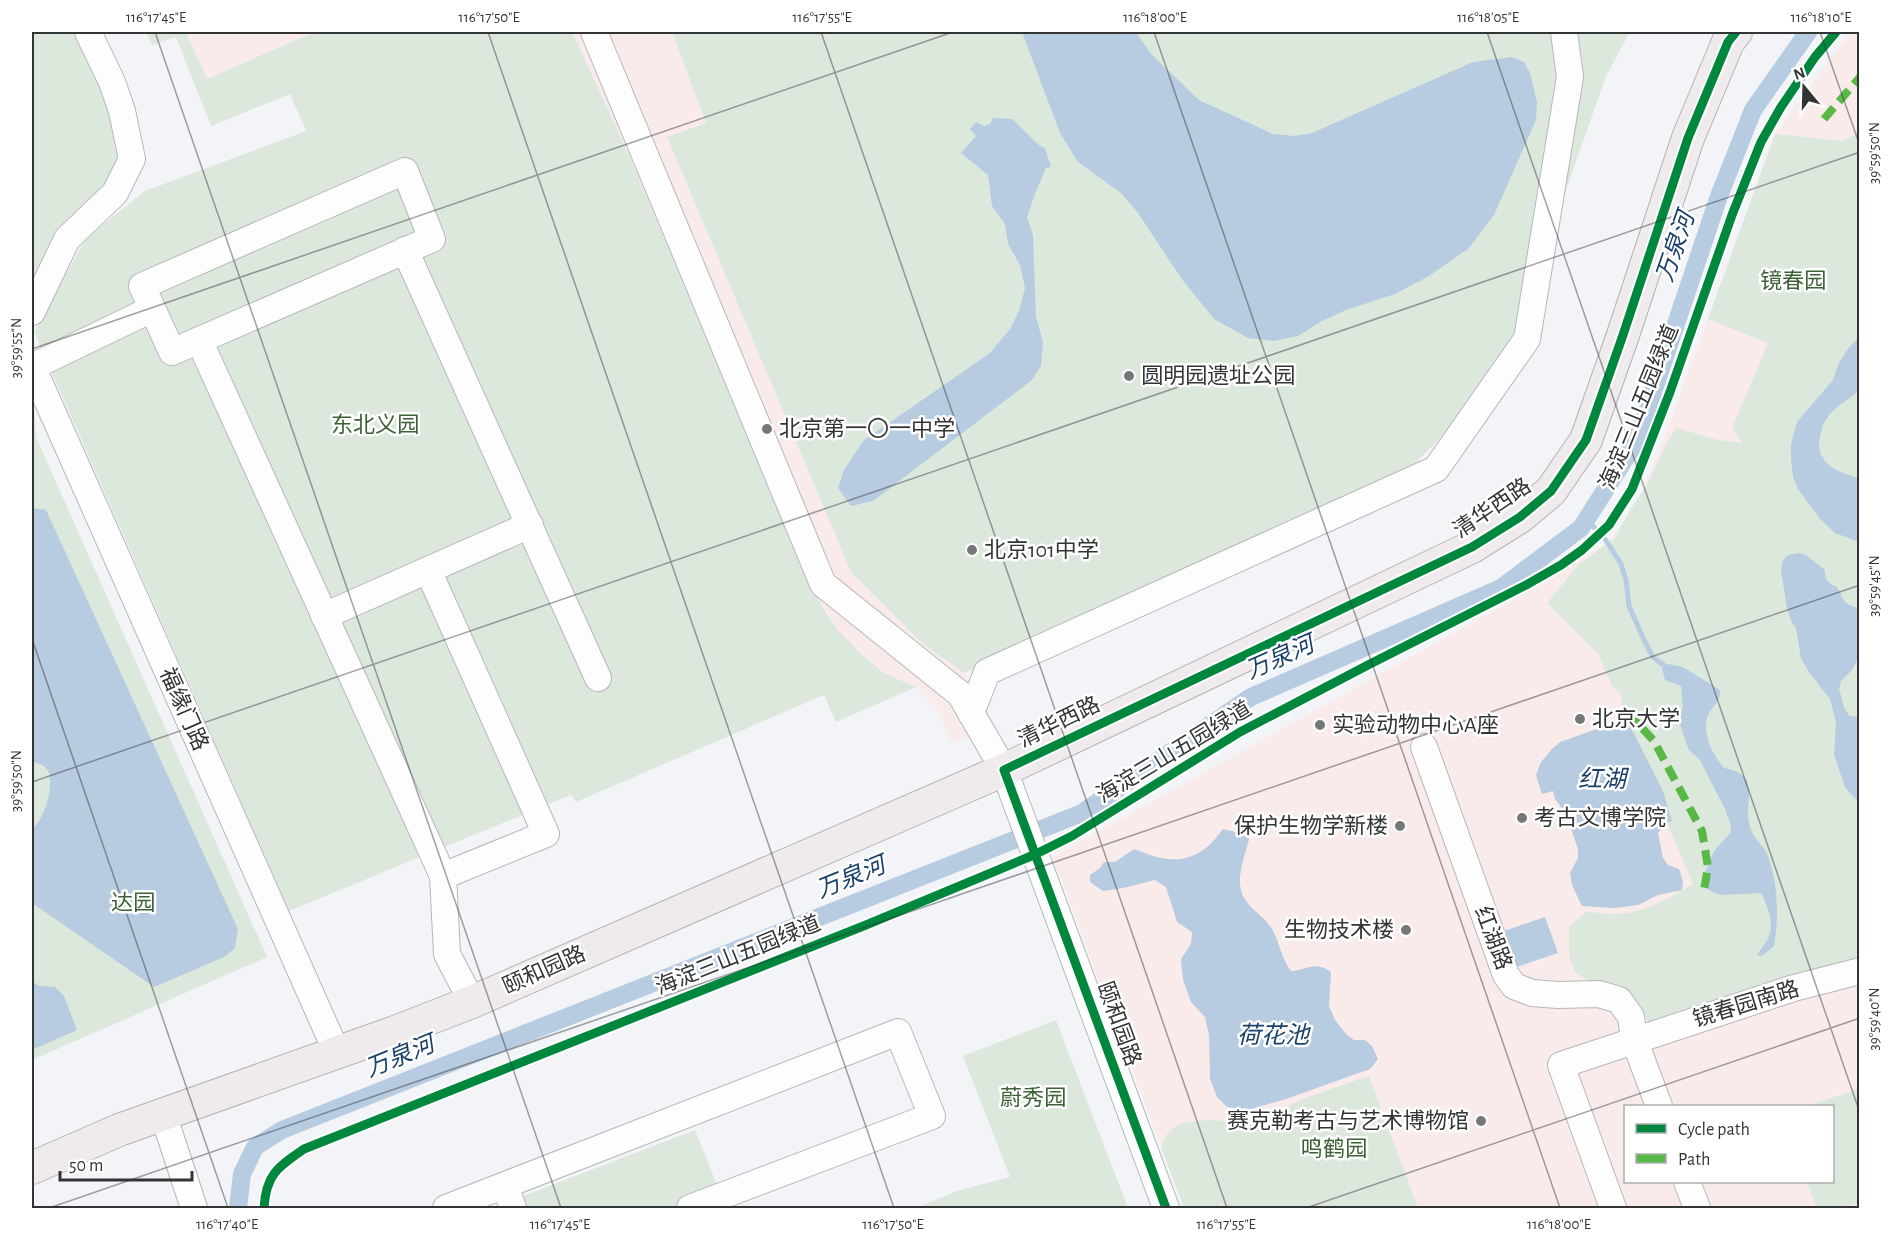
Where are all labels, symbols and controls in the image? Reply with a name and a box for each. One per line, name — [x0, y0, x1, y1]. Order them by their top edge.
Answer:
text: 116°17'45"E — [126, 10, 186, 25]
text: 116°17'50"E — [458, 10, 520, 25]
text: 116°17'55"E — [792, 10, 852, 25]
text: 116°18'00"E — [1123, 10, 1187, 25]
text: 116°18'05"E — [1457, 10, 1519, 25]
text: 116°18'10"E — [1790, 10, 1852, 25]
north arrow — [1774, 57, 1834, 117]
text: N — [1792, 64, 1807, 83]
text: 39°59'50"N — [1867, 122, 1882, 184]
water label: 万泉河 — [1651, 205, 1700, 285]
park label: 镜春园 — [1760, 269, 1826, 292]
text: 39°59'55"N — [9, 318, 24, 378]
street label: 海淀三山五园绿道 — [1595, 321, 1682, 493]
place label: 圆明园遗址公园 — [1141, 364, 1295, 387]
marker: 圆明园遗址公园 — [1122, 369, 1136, 383]
park label: 东北义园 — [331, 413, 419, 436]
place label: 北京第一〇一中学 — [779, 417, 955, 440]
marker: 北京第一〇一中学 — [760, 422, 774, 436]
street label: 清华西路 — [1449, 473, 1535, 542]
place label: 北京101中学 — [984, 538, 1099, 561]
marker: 北京101中学 — [965, 543, 979, 557]
text: 39°59'45"N — [1867, 555, 1882, 617]
water label: 万泉河 — [1241, 629, 1321, 684]
street label: 福缘门路 — [156, 664, 213, 754]
street label: 清华西路 — [1014, 692, 1103, 751]
street label: 海淀三山五园绿道 — [1092, 696, 1255, 807]
place label: 北京大学 — [1592, 707, 1680, 730]
marker: 北京大学 — [1573, 712, 1587, 726]
place label: 实验动物中心A座 — [1332, 713, 1499, 736]
marker: 实验动物中心A座 — [1313, 718, 1327, 732]
text: 39°59'50"N — [9, 750, 24, 812]
water label: 红湖 — [1578, 766, 1630, 792]
place label: 考古文博学院 — [1534, 806, 1666, 829]
marker: 考古文博学院 — [1515, 811, 1529, 825]
place label: 保护生物学新楼 — [1234, 814, 1388, 837]
marker: 保护生物学新楼 — [1393, 819, 1407, 833]
water label: 万泉河 — [812, 850, 893, 903]
park label: 达园 — [111, 891, 155, 914]
street label: 红湖路 — [1471, 903, 1516, 973]
street label: 海淀三山五园绿道 — [652, 911, 824, 998]
place label: 生物技术楼 — [1284, 918, 1394, 941]
marker: 生物技术楼 — [1399, 923, 1413, 937]
street label: 颐和园路 — [499, 941, 589, 998]
street label: 镜春园南路 — [1690, 976, 1802, 1031]
street label: 颐和园路 — [1094, 979, 1145, 1069]
text: 39°59'40"N — [1867, 987, 1882, 1051]
water label: 荷花池 — [1237, 1022, 1311, 1048]
water label: 万泉河 — [361, 1029, 442, 1082]
park label: 蔚秀园 — [1000, 1086, 1066, 1109]
legend — [1624, 1105, 1834, 1183]
place label: 赛克勒考古与艺术博物馆 — [1227, 1109, 1469, 1132]
marker: 赛克勒考古与艺术博物馆 — [1474, 1114, 1488, 1128]
text: Cycle path — [1678, 1121, 1750, 1139]
park label: 鸣鹤园 — [1301, 1137, 1367, 1160]
scale bar — [60, 1144, 192, 1182]
text: Path — [1678, 1151, 1710, 1169]
text: 50 m — [69, 1157, 103, 1175]
text: 116°17'40"E — [196, 1217, 258, 1232]
text: 116°17'45"E — [530, 1217, 590, 1232]
text: 116°17'50"E — [862, 1217, 924, 1232]
text: 116°17'55"E — [1196, 1217, 1256, 1232]
text: 116°18'00"E — [1527, 1217, 1591, 1232]

